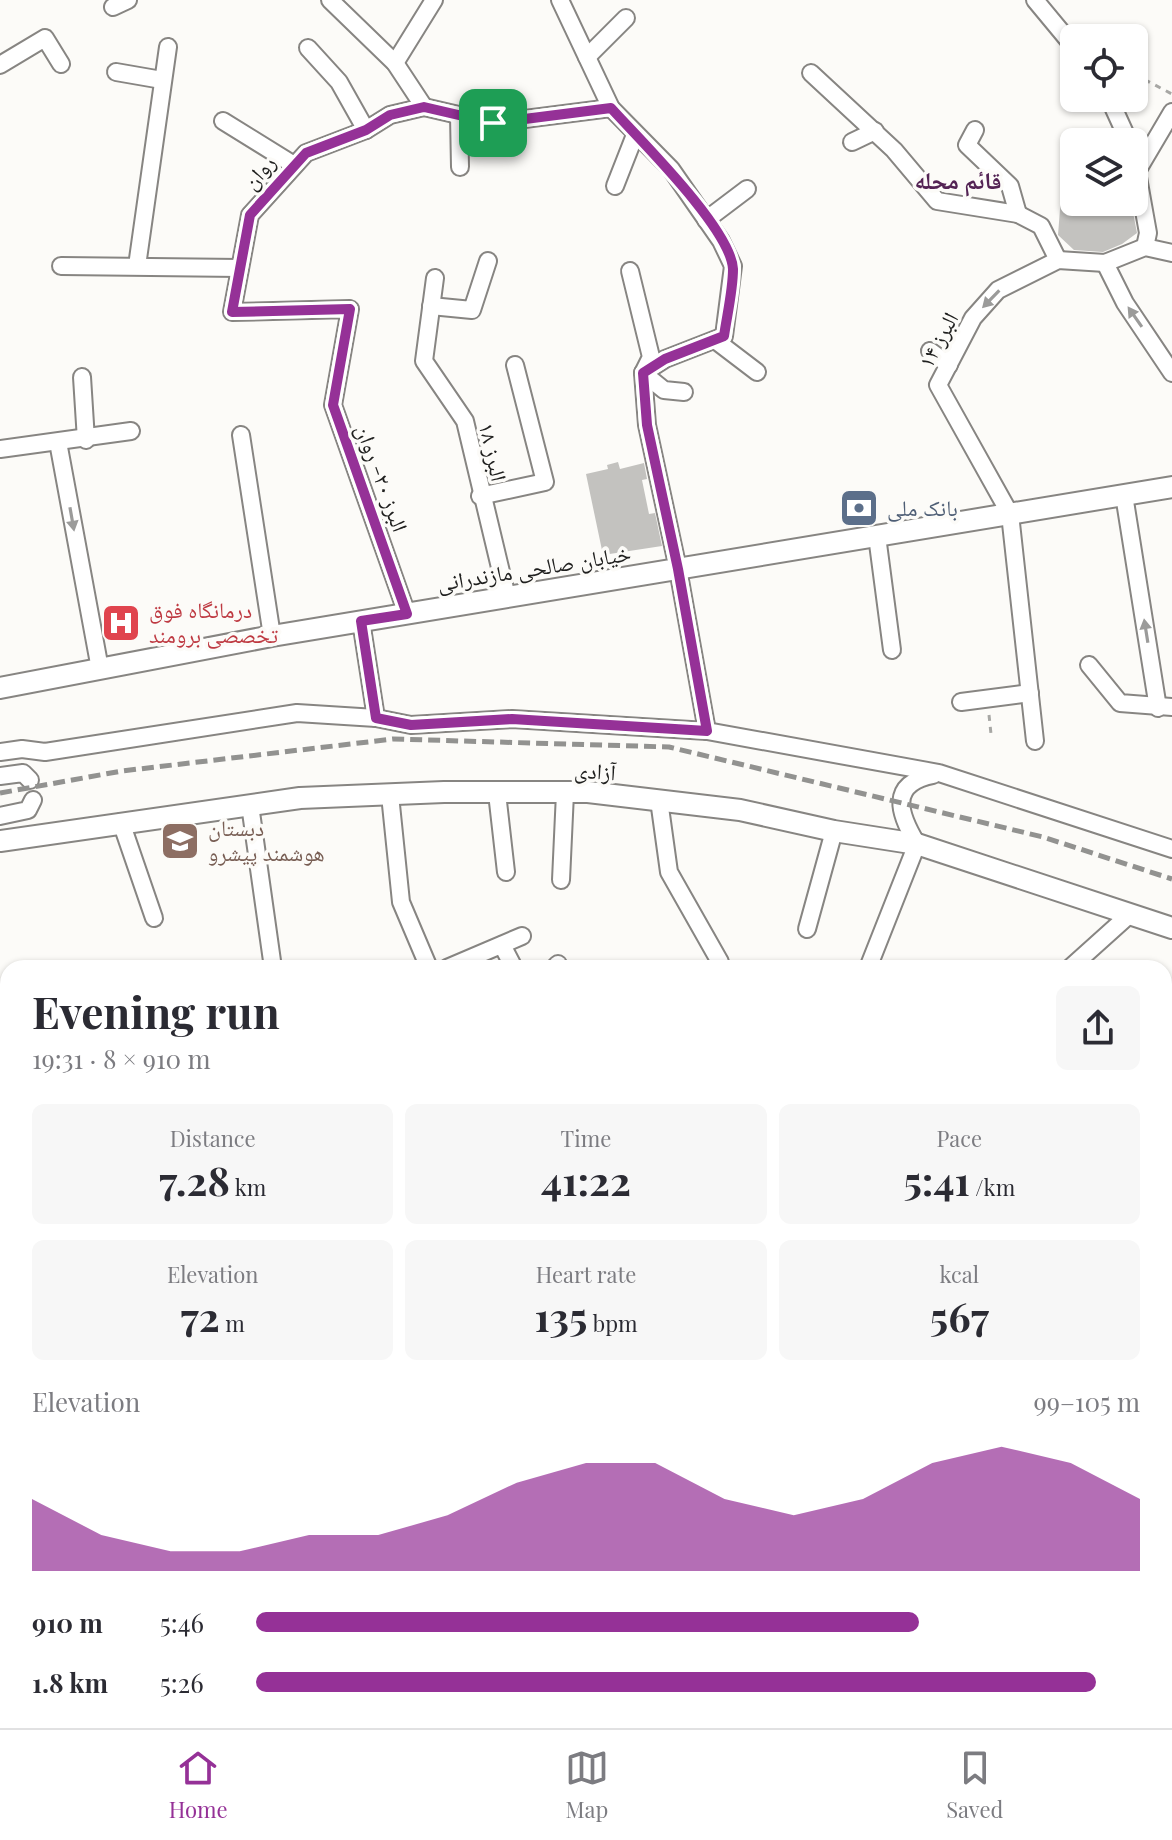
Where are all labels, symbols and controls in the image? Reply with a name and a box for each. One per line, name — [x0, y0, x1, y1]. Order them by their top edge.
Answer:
map controls — [1060, 24, 1148, 216]
button: locate — [1060, 24, 1148, 112]
pin — [459, 89, 527, 157]
icon: arrive — [471, 101, 515, 145]
button: layers — [1060, 128, 1148, 216]
street label: روان — [235, 148, 282, 195]
district label: قائم محله — [915, 163, 1001, 197]
one-way arrow — [982, 289, 1000, 308]
street label: البرز ۱۴ — [910, 306, 964, 373]
one-way arrow — [1128, 306, 1143, 327]
street label: البرز ۲۰- روان — [350, 420, 416, 536]
street label: البرز ۱۸ — [473, 420, 515, 484]
bank icon: بانک ملی — [838, 487, 880, 529]
place label: بانک ملی — [887, 492, 958, 522]
one-way arrow — [67, 506, 79, 531]
street label: خیابان صالحی مازندرانی — [435, 537, 633, 597]
place label: درمانگاه فوق تخصصی برومند — [149, 594, 279, 649]
hospital icon: درمانگاه فوق تخصصی برومند — [100, 602, 142, 644]
one-way arrow — [1139, 619, 1152, 644]
street label: آزادی — [573, 754, 617, 786]
place label: دبستان هوشمند پیشرو — [208, 812, 325, 867]
school or university icon: دبستان هوشمند پیشرو — [159, 820, 201, 862]
text: Evening run — [32, 981, 280, 1040]
button: share — [1056, 986, 1140, 1070]
text: 19:31 · 8 × 910 m — [32, 1041, 211, 1076]
text: Distance — [170, 1123, 256, 1153]
text: Time — [561, 1123, 611, 1153]
text: Pace — [937, 1123, 982, 1153]
text: 7.28 — [159, 1153, 230, 1206]
text: 41:22 — [541, 1153, 631, 1206]
text: 5:41 — [903, 1153, 970, 1206]
text: km — [230, 1172, 266, 1202]
text: /km — [970, 1172, 1015, 1202]
text: Elevation — [167, 1259, 258, 1289]
text: Heart rate — [536, 1259, 636, 1289]
text: kcal — [940, 1259, 979, 1289]
text: 72 — [181, 1289, 220, 1342]
text: 135 — [534, 1289, 587, 1342]
text: 567 — [930, 1289, 989, 1342]
text: m — [220, 1308, 245, 1338]
text: bpm — [587, 1308, 638, 1338]
text: Elevation — [32, 1384, 140, 1419]
text: 99–105 m — [1033, 1384, 1140, 1419]
text: 910 m — [32, 1605, 103, 1640]
text: 5:46 — [160, 1605, 204, 1640]
text: 1.8 km — [32, 1665, 108, 1700]
text: 5:26 — [160, 1665, 204, 1700]
tab: Home — [169, 1746, 228, 1824]
tab: Map — [565, 1746, 609, 1824]
tab: Saved — [946, 1746, 1003, 1824]

